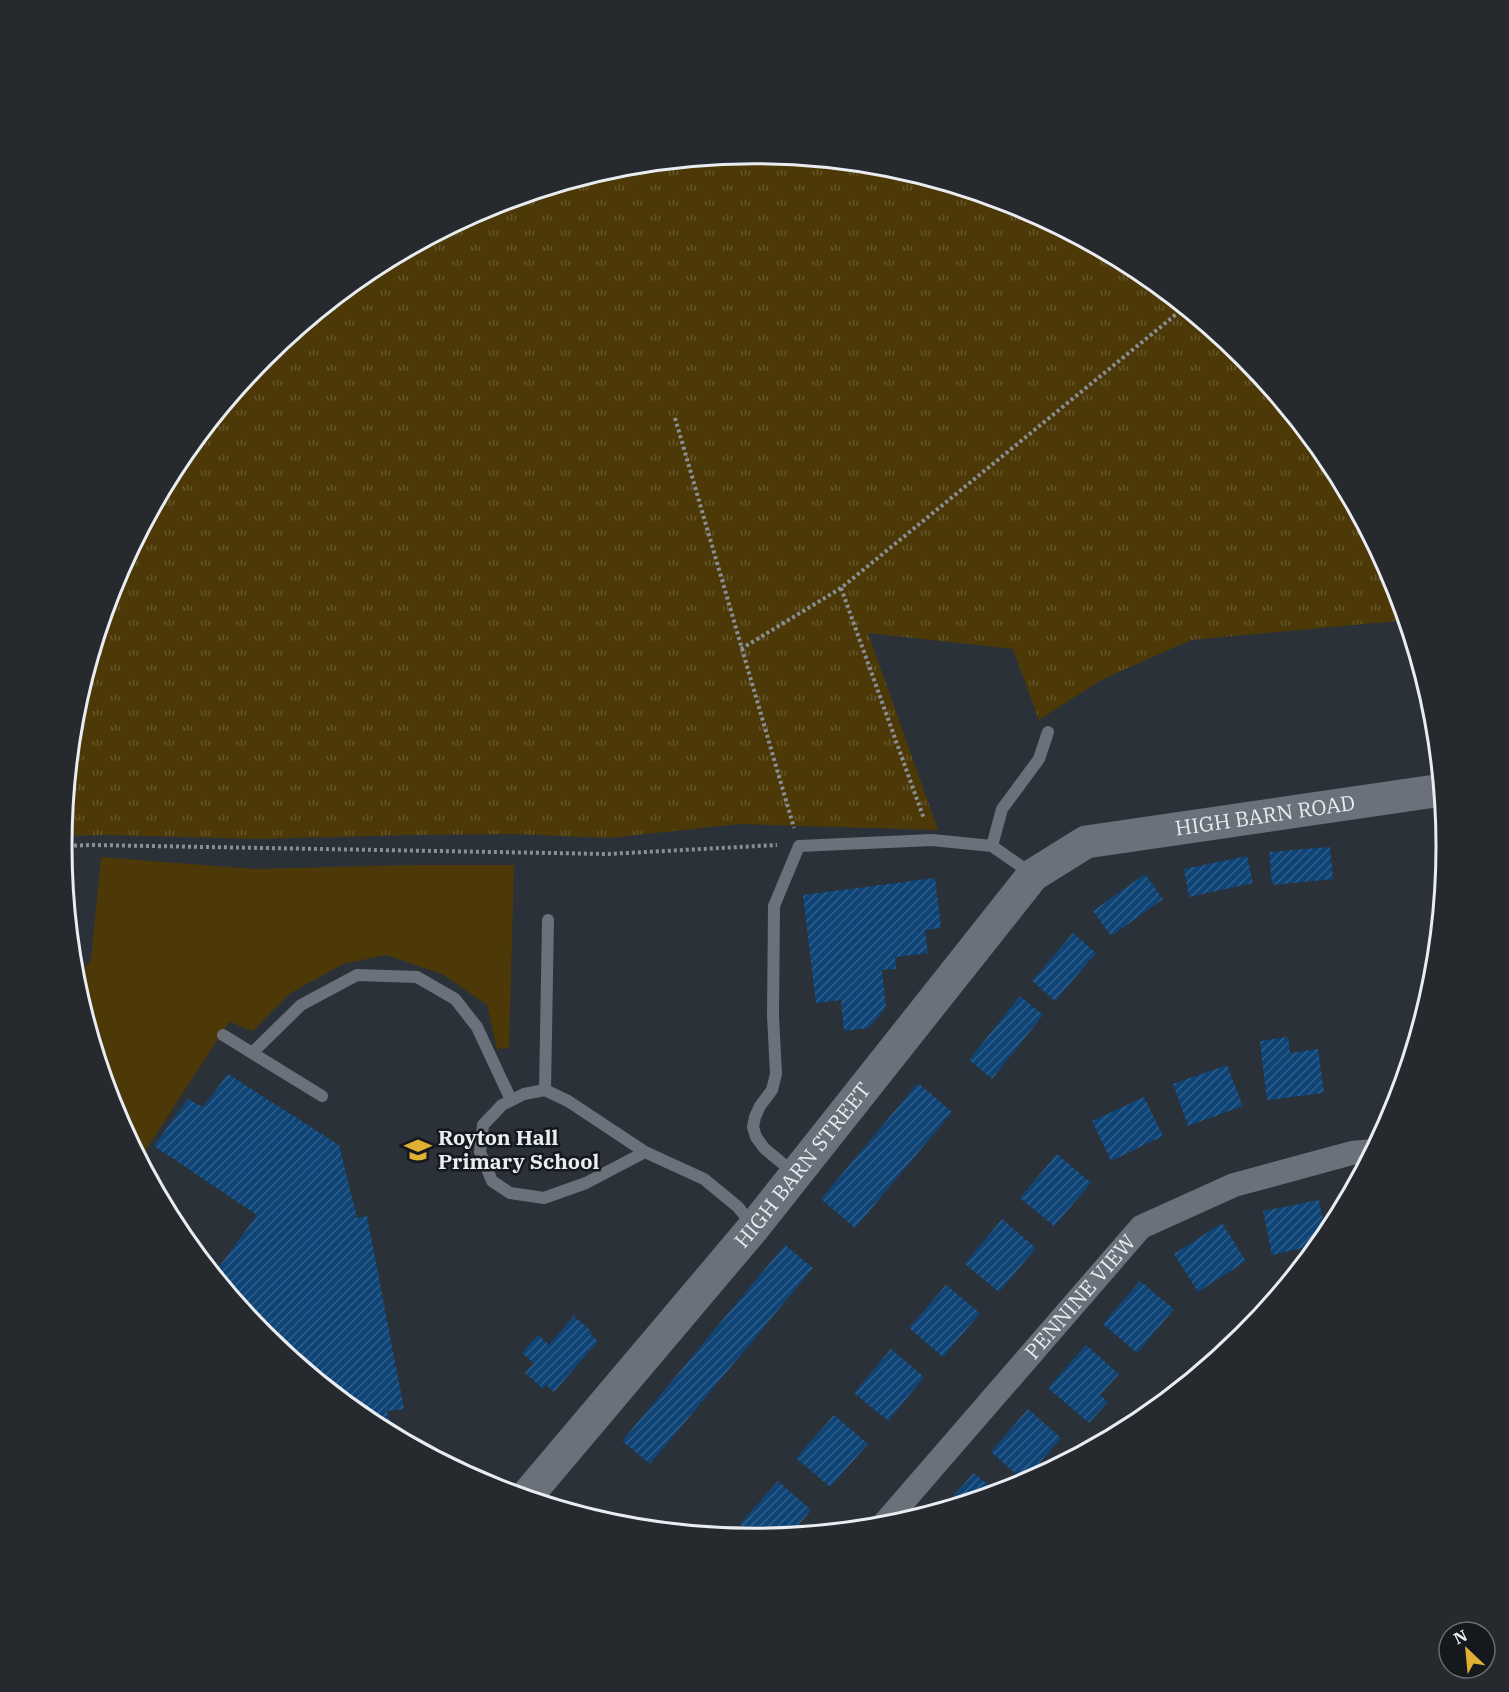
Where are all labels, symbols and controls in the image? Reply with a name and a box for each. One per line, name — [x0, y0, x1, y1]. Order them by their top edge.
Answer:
street label: HIGH BARN ROAD — [1173, 788, 1357, 842]
street label: HIGH BARN STREET — [727, 1076, 876, 1253]
place label: Royton Hall Primary School — [438, 1123, 599, 1175]
school or university icon: Royton Hall Primary School — [403, 1135, 433, 1165]
street label: PENNINE VIEW — [1018, 1228, 1141, 1365]
north arrow — [1437, 1620, 1497, 1680]
text: N — [1450, 1625, 1470, 1648]

